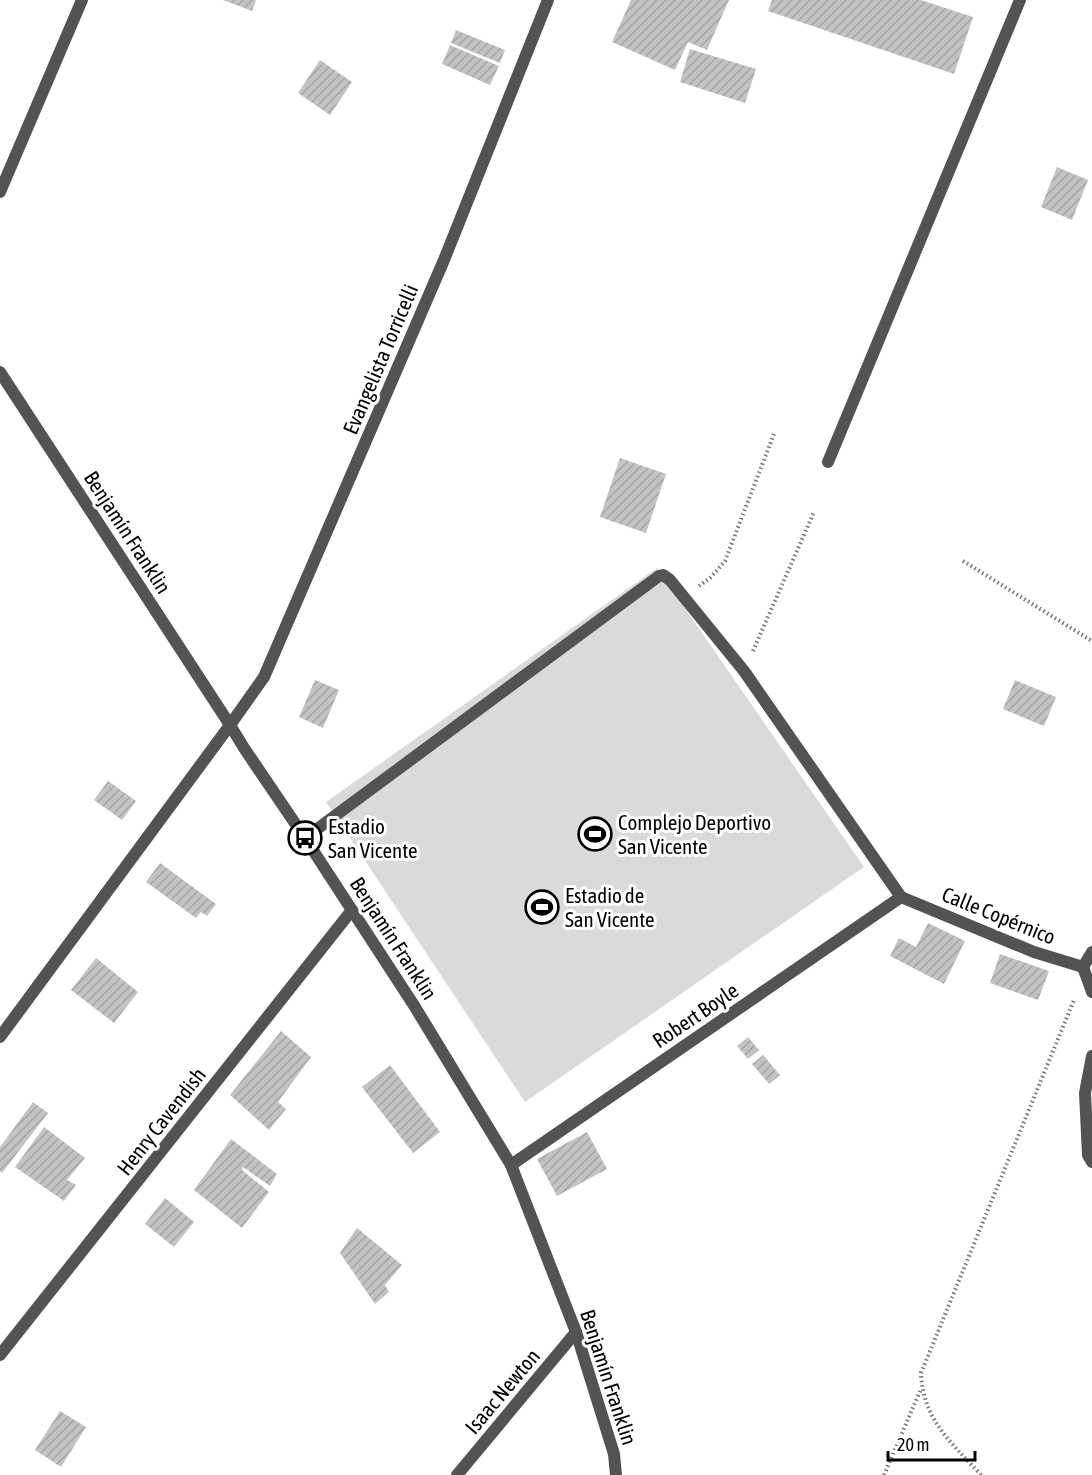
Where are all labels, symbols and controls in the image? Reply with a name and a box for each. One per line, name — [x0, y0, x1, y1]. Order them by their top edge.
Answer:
street label: Evangelista Torricelli — [338, 281, 422, 437]
street label: Benjamín Franklin — [80, 466, 176, 598]
place label: Complejo Deportivo San Vicente — [618, 810, 771, 858]
place label: Estadio San Vicente — [328, 814, 418, 862]
sports icon: Complejo Deportivo San Vicente — [577, 816, 613, 852]
bus stop icon: Estadio San Vicente — [287, 820, 323, 856]
street label: Benjamín Franklin — [346, 872, 442, 1004]
street label: Calle Copérnico — [939, 881, 1059, 949]
place label: Estadio de San Vicente — [565, 883, 655, 931]
sports icon: Estadio de San Vicente — [524, 889, 560, 925]
street label: Robert Boyle — [648, 978, 742, 1052]
street label: Henry Cavendish — [112, 1063, 210, 1179]
street label: Benjamín Franklin — [576, 1306, 642, 1448]
street label: Isaac Newton — [460, 1344, 544, 1438]
scale bar — [888, 1424, 975, 1462]
text: 20 m — [897, 1434, 929, 1455]

